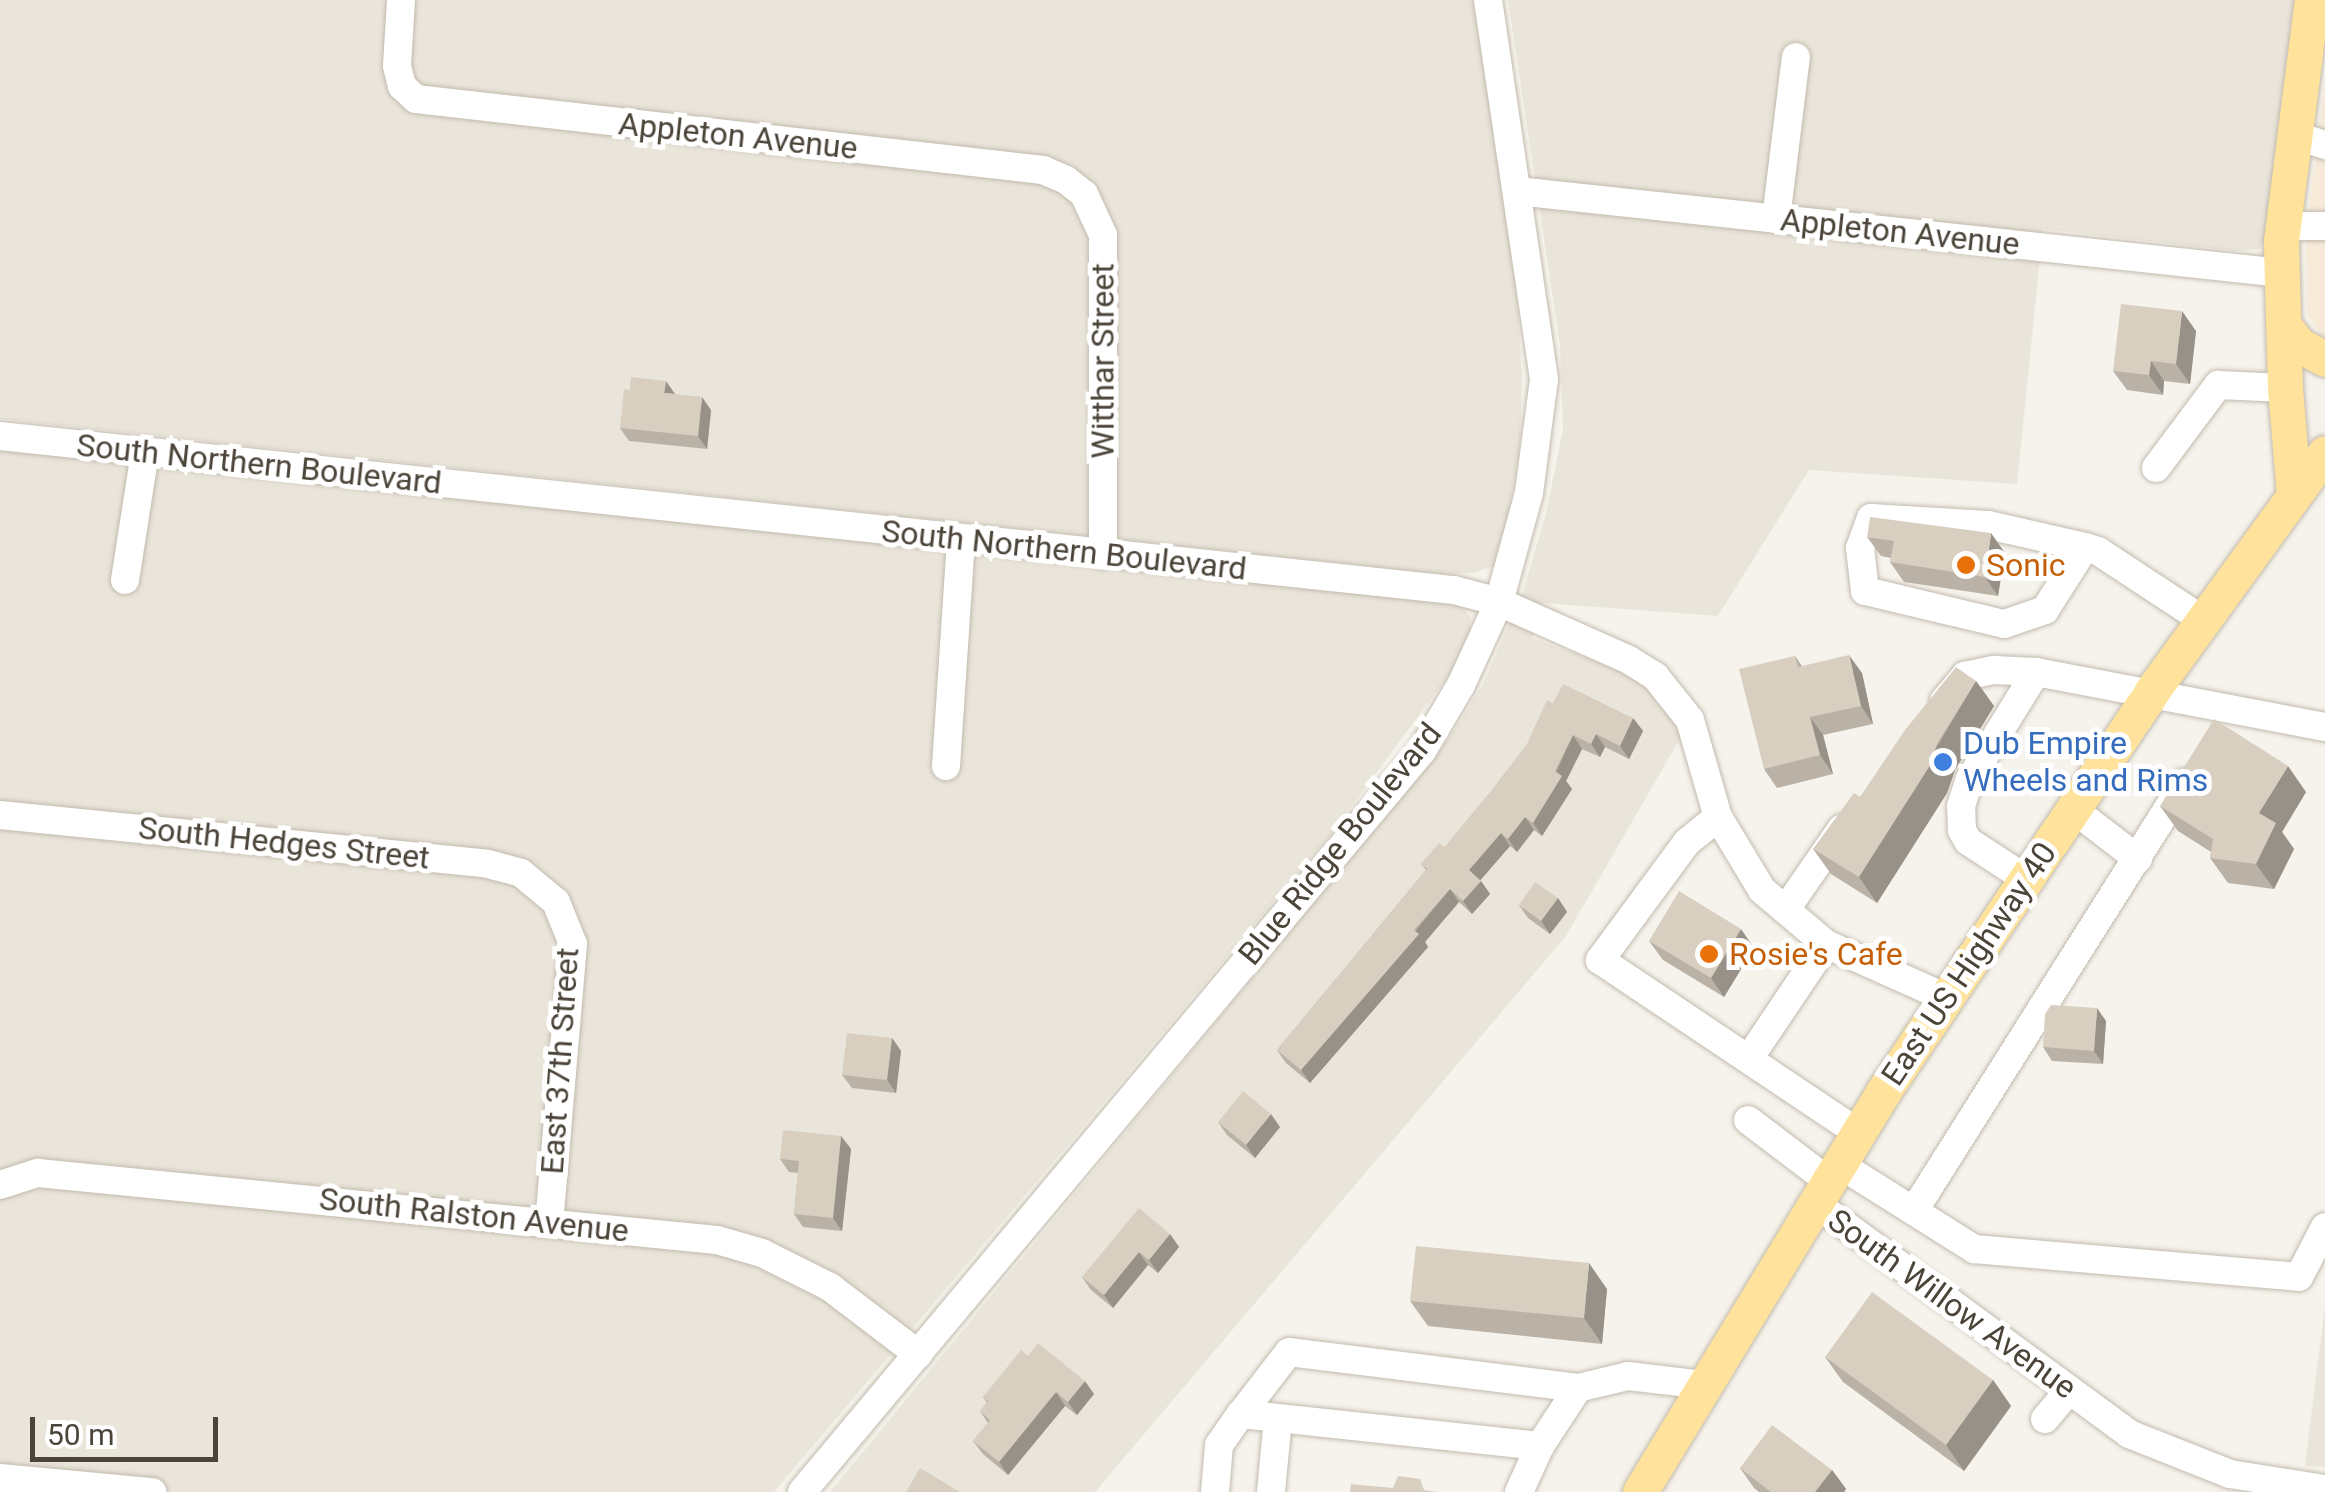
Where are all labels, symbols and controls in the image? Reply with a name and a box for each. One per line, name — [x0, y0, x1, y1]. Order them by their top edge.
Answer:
street label: Appleton Avenue — [617, 104, 859, 168]
street label: Appleton Avenue — [1779, 200, 2021, 264]
street label: Witthar Street — [1084, 263, 1122, 459]
street label: South Northern Boulevard — [75, 426, 443, 502]
street label: South Northern Boulevard — [880, 512, 1248, 588]
place label: Sonic — [1986, 546, 2065, 584]
marker: Sonic — [1955, 554, 1977, 576]
street label: Blue Ridge Boulevard — [1231, 715, 1449, 973]
place label: Dub Empire Wheels and Rims — [1963, 725, 2208, 800]
marker: Dub Empire Wheels and Rims — [1932, 751, 1954, 773]
street label: South Hedges Street — [137, 809, 431, 877]
street label: East US Highway 40 — [1873, 835, 2065, 1093]
place label: Rosie's Cafe — [1729, 935, 1903, 973]
marker: Rosie's Cafe — [1698, 943, 1720, 965]
street label: East 37th Street — [533, 946, 587, 1176]
street label: South Ralston Avenue — [317, 1180, 631, 1250]
street label: South Willow Avenue — [1820, 1201, 2084, 1407]
scale bar — [35, 1397, 222, 1459]
text: 50 m — [47, 1417, 114, 1452]

